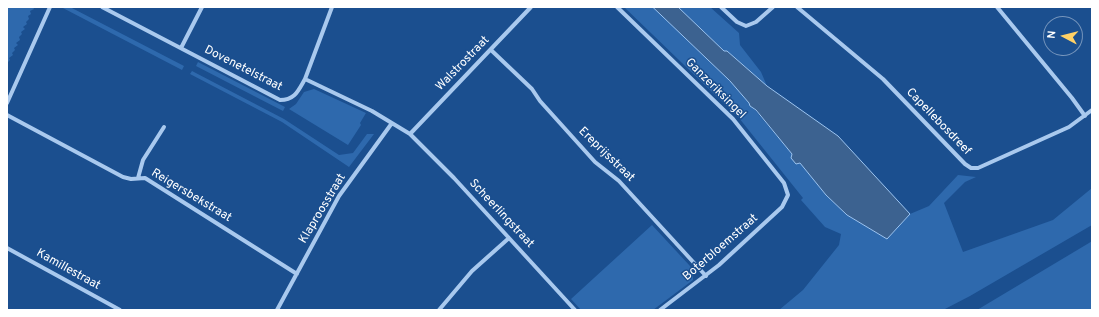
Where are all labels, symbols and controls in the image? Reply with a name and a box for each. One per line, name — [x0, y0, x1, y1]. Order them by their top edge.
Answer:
north arrow — [1043, 16, 1083, 56]
text: N — [1045, 30, 1060, 39]
street label: Walstrostraat — [433, 34, 493, 94]
street label: Dovenetelstraat — [202, 43, 284, 95]
street label: Ganzeriksingel — [682, 56, 748, 122]
street label: Capellebosdreef — [902, 86, 974, 158]
street label: Ereprijsstraat — [575, 125, 637, 185]
street label: Reigersbekstraat — [148, 166, 234, 226]
street label: Klaproosstraat — [297, 172, 349, 246]
street label: Scheerlingstraat — [465, 177, 537, 251]
street label: Boterbloemstraat — [681, 212, 761, 284]
street label: Kamillestraat — [33, 246, 103, 294]

